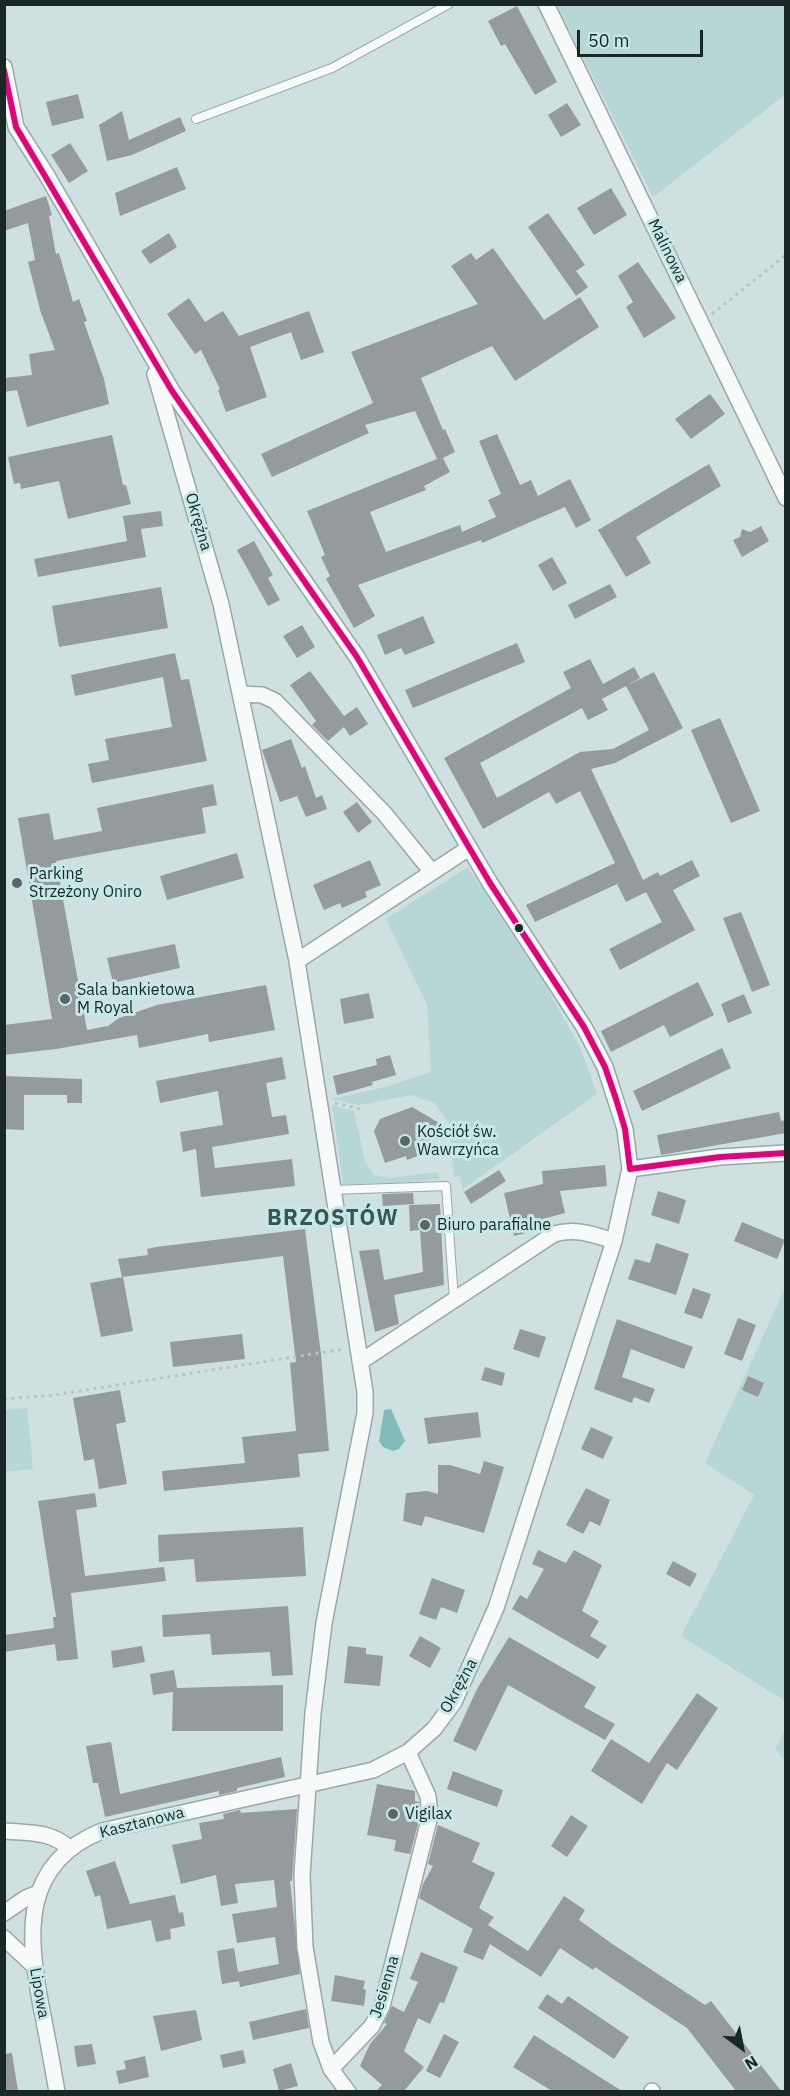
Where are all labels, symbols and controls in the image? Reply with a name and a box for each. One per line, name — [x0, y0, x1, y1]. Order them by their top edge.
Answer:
scale bar — [580, 18, 706, 56]
text: 50 m — [588, 29, 630, 52]
street label: Malinowa — [643, 216, 691, 286]
street label: Okrężna — [181, 491, 215, 553]
place label: Parking Strzeżony Oniro — [29, 864, 142, 902]
marker: Parking Strzeżony Oniro — [10, 876, 24, 890]
unlabelled marker — [513, 922, 525, 934]
place label: Sala bankietowa M Royal — [77, 980, 195, 1018]
marker: Sala bankietowa M Royal — [58, 992, 72, 1006]
place label: Kościół św. Wawrzyńca — [417, 1122, 499, 1160]
marker: Kościół św. Wawrzyńca — [398, 1134, 412, 1148]
district label: BRZOSTÓW — [267, 1206, 399, 1232]
place label: Biuro parafialne — [437, 1215, 551, 1235]
marker: Biuro parafialne — [418, 1218, 432, 1232]
street label: Okrężna — [436, 1655, 482, 1717]
street label: Kasztanowa — [98, 1803, 186, 1843]
place label: Vigilax — [405, 1804, 452, 1824]
marker: Vigilax — [386, 1807, 400, 1821]
street label: Jesienna — [366, 1953, 404, 2021]
street label: Lipowa — [25, 1966, 53, 2020]
north arrow — [712, 2018, 772, 2078]
text: N — [741, 2052, 762, 2075]

